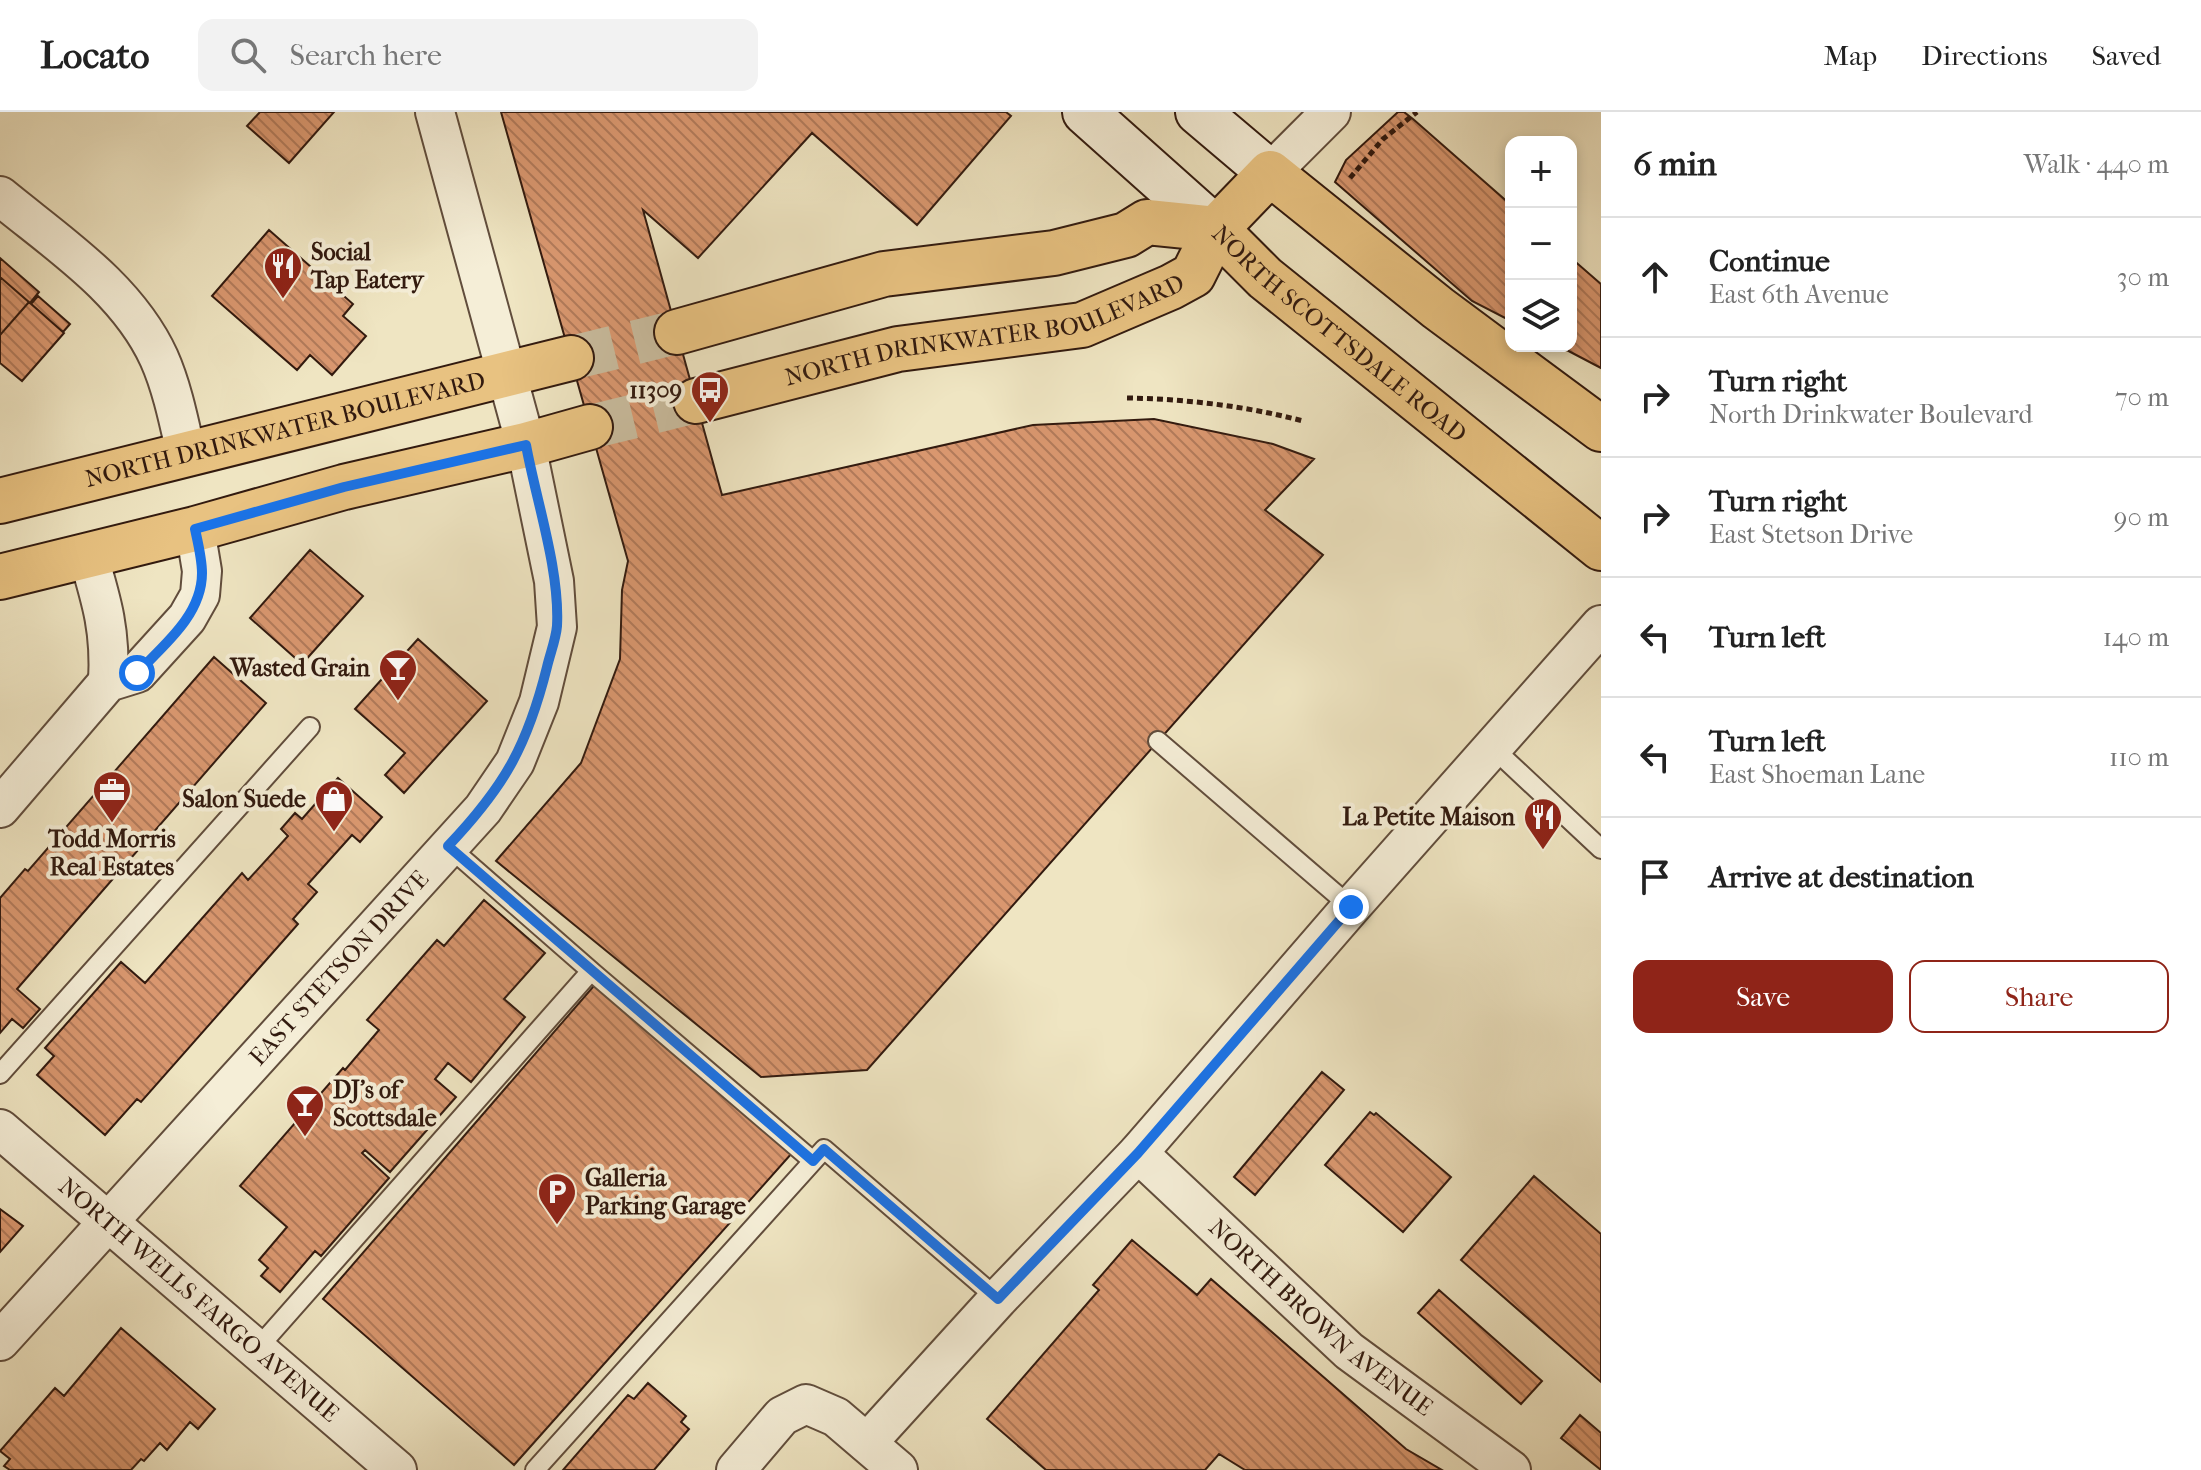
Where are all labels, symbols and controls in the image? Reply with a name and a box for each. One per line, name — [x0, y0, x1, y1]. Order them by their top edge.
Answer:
search box — [198, 19, 758, 91]
text: Locato — [40, 33, 150, 78]
icon: search — [226, 33, 270, 77]
text: Search here — [290, 38, 442, 73]
text: Map — [1824, 39, 1877, 72]
text: Directions — [1921, 39, 2048, 72]
text: Saved — [2092, 39, 2161, 72]
map controls — [1505, 136, 1577, 352]
button: + — [1505, 136, 1577, 208]
text: 6 min — [1633, 144, 1717, 184]
text: Walk · 440 m — [2024, 149, 2169, 180]
button: − — [1505, 208, 1577, 280]
street label: NORTH SCOTTSDALE ROAD — [1206, 219, 1472, 448]
place label: Social Tap Eatery — [310, 238, 425, 294]
text: Continue — [1709, 244, 1830, 279]
restaurant icon: Social Tap Eatery — [262, 245, 304, 300]
icon: ahead — [1633, 255, 1677, 299]
text: 30 m — [2117, 262, 2169, 293]
street label: NORTH DRINKWATER BOULEVARD — [782, 268, 1189, 392]
text: East 6th Avenue — [1709, 279, 1889, 310]
button: layers — [1505, 280, 1577, 352]
text: Turn right — [1709, 364, 1847, 399]
street label: NORTH DRINKWATER BOULEVARD — [82, 366, 488, 493]
bus stop icon: 11309 — [689, 369, 731, 424]
icon: right — [1633, 375, 1677, 419]
place label: 11309 — [629, 376, 682, 404]
text: 70 m — [2115, 382, 2169, 413]
text: North Drinkwater Boulevard — [1709, 399, 2033, 430]
text: Turn right — [1709, 484, 1847, 519]
icon: right — [1633, 495, 1677, 539]
text: 90 m — [2114, 502, 2169, 533]
text: East Stetson Drive — [1709, 519, 1913, 550]
icon: left — [1633, 615, 1677, 659]
text: Turn left — [1709, 620, 1826, 655]
text: 140 m — [2103, 622, 2169, 653]
bar icon: Wasted Grain — [377, 647, 419, 702]
place label: Wasted Grain — [229, 654, 371, 682]
route start — [119, 655, 155, 691]
text: Turn left — [1709, 724, 1826, 759]
icon: left — [1633, 735, 1677, 779]
text: 110 m — [2109, 742, 2169, 773]
text: East Shoeman Lane — [1709, 759, 1925, 790]
office icon: Todd Morris Real Estates — [91, 769, 133, 824]
shop icon: Salon Suede — [313, 778, 355, 833]
place label: Salon Suede — [182, 785, 306, 813]
restaurant icon: La Petite Maison — [1522, 796, 1564, 851]
place label: La Petite Maison — [1342, 803, 1516, 831]
place label: Todd Morris Real Estates — [47, 825, 176, 881]
icon: arrive — [1633, 855, 1677, 899]
text: Arrive at destination — [1709, 860, 1974, 895]
street label: EAST STETSON DRIVE — [243, 865, 434, 1071]
route end — [1333, 889, 1369, 925]
button: Save — [1633, 960, 1893, 1033]
button: Share — [1909, 960, 2169, 1033]
place label: DJ's of Scottsdale — [333, 1076, 437, 1132]
bar icon: DJ's of Scottsdale — [284, 1083, 326, 1138]
place label: Galleria Parking Garage — [585, 1164, 746, 1220]
parking icon: Galleria Parking Garage — [536, 1171, 578, 1226]
street label: NORTH WELLS FARGO AVENUE — [53, 1172, 344, 1428]
street label: NORTH BROWN AVENUE — [1203, 1213, 1438, 1422]

